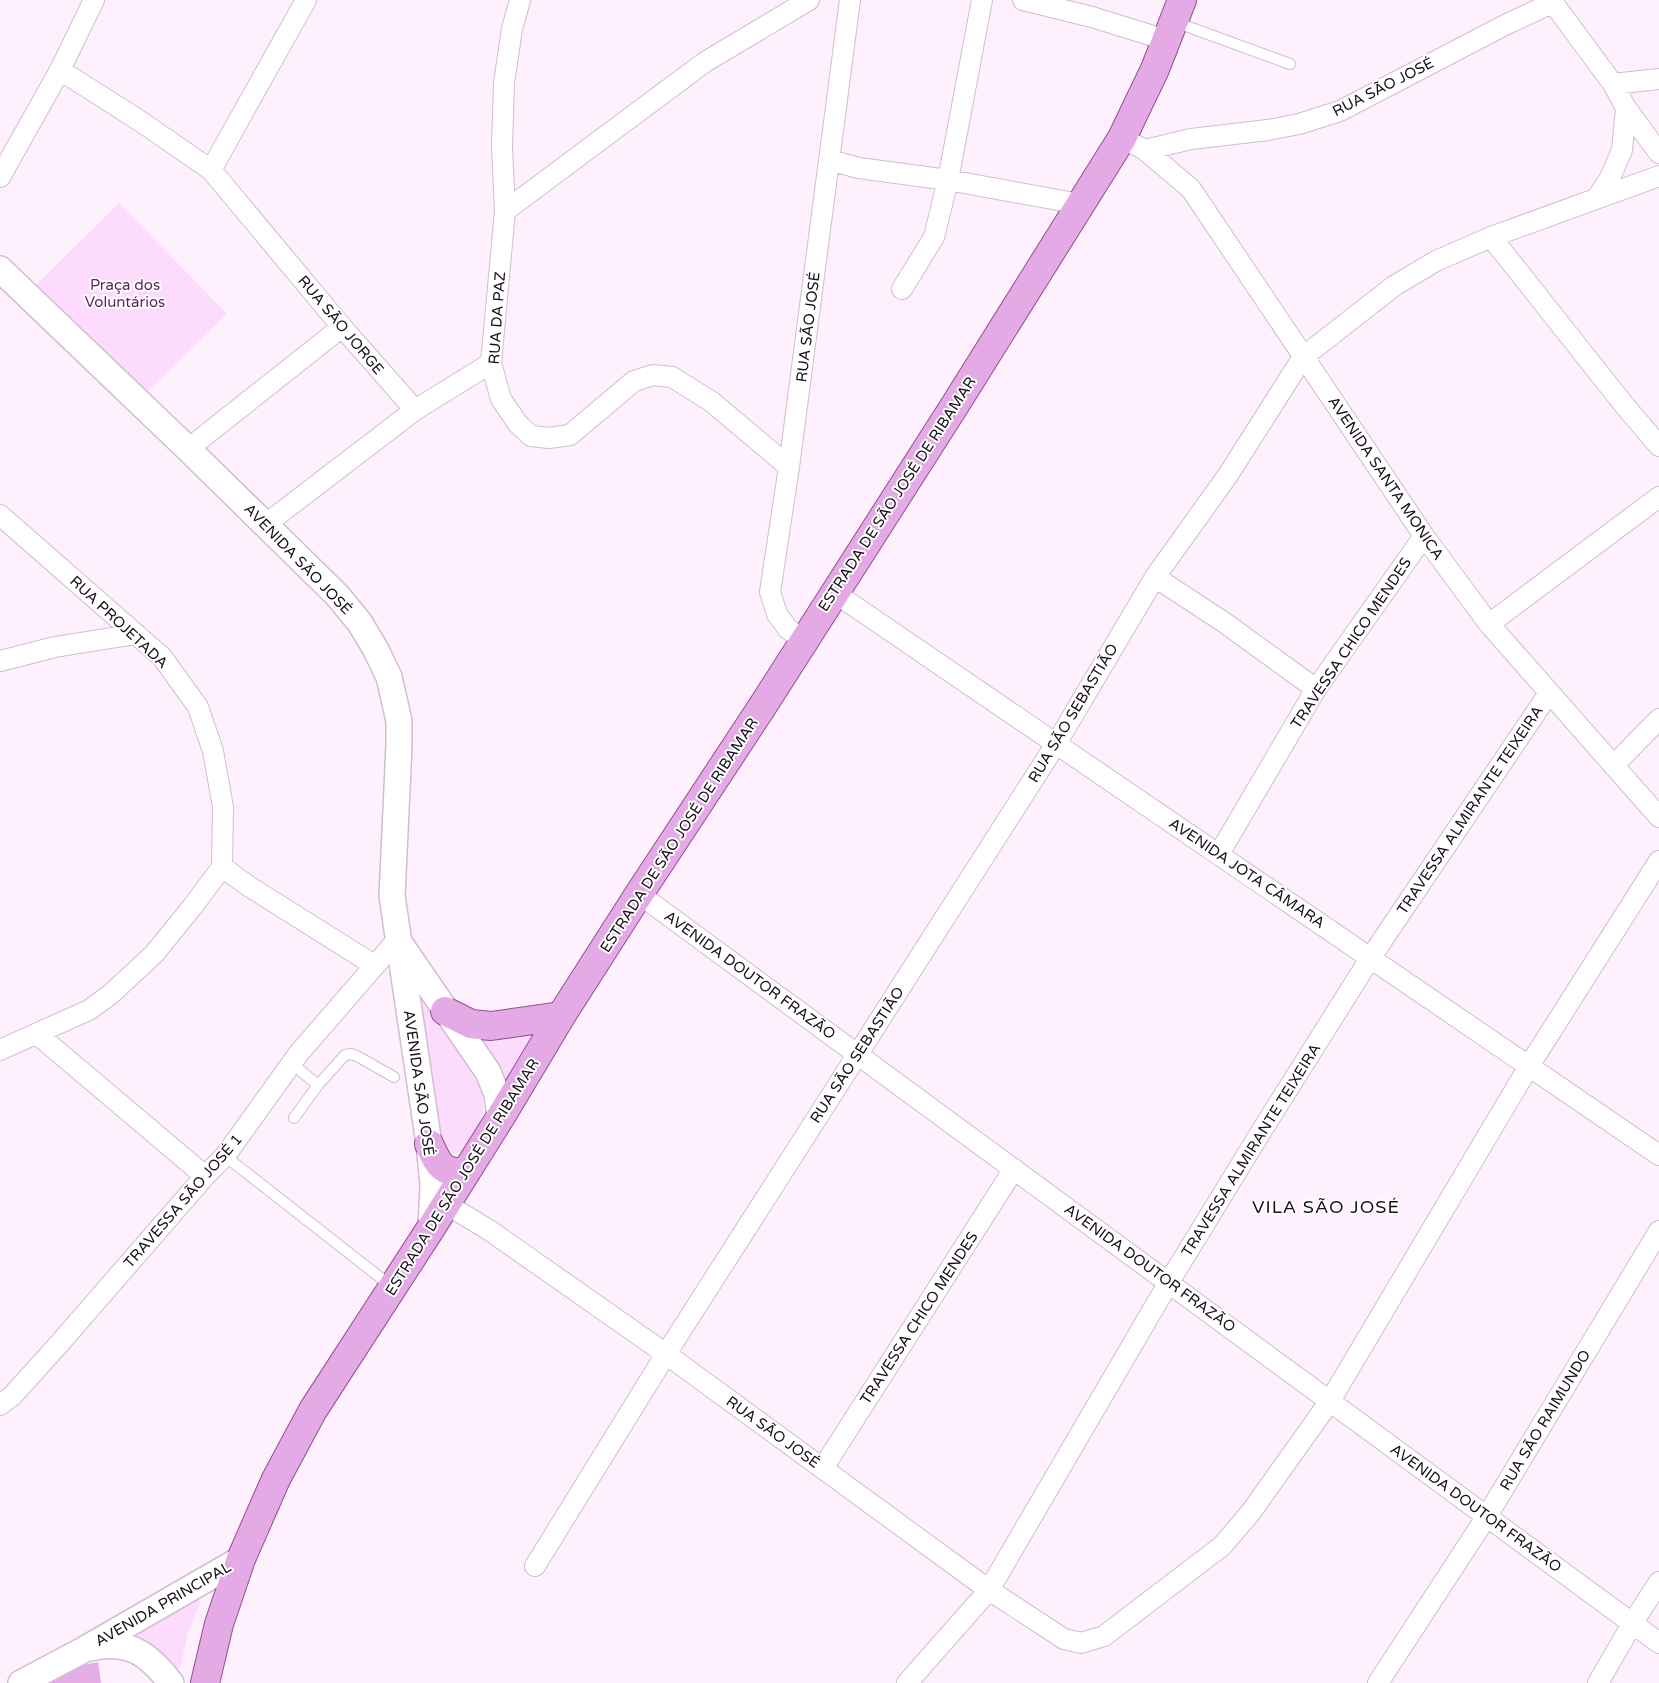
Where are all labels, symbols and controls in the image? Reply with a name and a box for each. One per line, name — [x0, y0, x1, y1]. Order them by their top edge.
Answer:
street label: RUA SÃO JOSÉ — [1329, 54, 1437, 120]
street label: RUA DA PAZ — [485, 271, 509, 365]
street label: RUA SÃO JOSÉ — [792, 271, 824, 383]
street label: RUA SÃO JORGE — [294, 272, 388, 378]
park label: Praça dos Voluntários — [85, 276, 165, 311]
street label: ESTRADA DE SÃO JOSÉ DE RIBAMAR — [814, 373, 980, 615]
street label: AVENIDA SANTA MONICA — [1324, 393, 1448, 563]
street label: AVENIDA SÃO JOSÉ — [240, 500, 356, 618]
street label: TRAVESSA CHICO MENDES — [1287, 554, 1415, 732]
street label: RUA PROJETADA — [66, 572, 172, 672]
street label: RUA SÃO SEBASTIÃO — [1024, 640, 1122, 786]
street label: TRAVESSA ALMIRANTE TEIXEIRA — [1393, 702, 1547, 918]
street label: ESTRADA DE SÃO JOSÉ DE RIBAMAR — [596, 714, 762, 956]
street label: AVENIDA JOTA CÂMARA — [1166, 814, 1328, 932]
street label: AVENIDA DOUTOR FRAZÃO — [661, 907, 839, 1043]
street label: RUA SÃO SEBASTIÃO — [806, 984, 908, 1126]
street label: AVENIDA SÃO JOSÉ — [400, 1009, 438, 1157]
street label: TRAVESSA ALMIRANTE TEIXEIRA — [1178, 1040, 1324, 1260]
street label: ESTRADA DE SÃO JOSÉ DE RIBAMAR — [381, 1055, 543, 1299]
street label: TRAVESSA SÃO JOSÉ 1 — [120, 1130, 246, 1272]
district label: VILA SÃO JOSÉ — [1252, 1196, 1400, 1218]
street label: AVENIDA DOUTOR FRAZÃO — [1061, 1200, 1239, 1336]
street label: TRAVESSA CHICO MENDES — [856, 1228, 982, 1408]
street label: RUA SÃO RAIMUNDO — [1496, 1347, 1594, 1493]
street label: RUA SÃO JOSÉ — [723, 1392, 823, 1472]
street label: AVENIDA DOUTOR FRAZÃO — [1387, 1440, 1565, 1576]
street label: AVENIDA PRINCIPAL — [92, 1558, 234, 1650]

